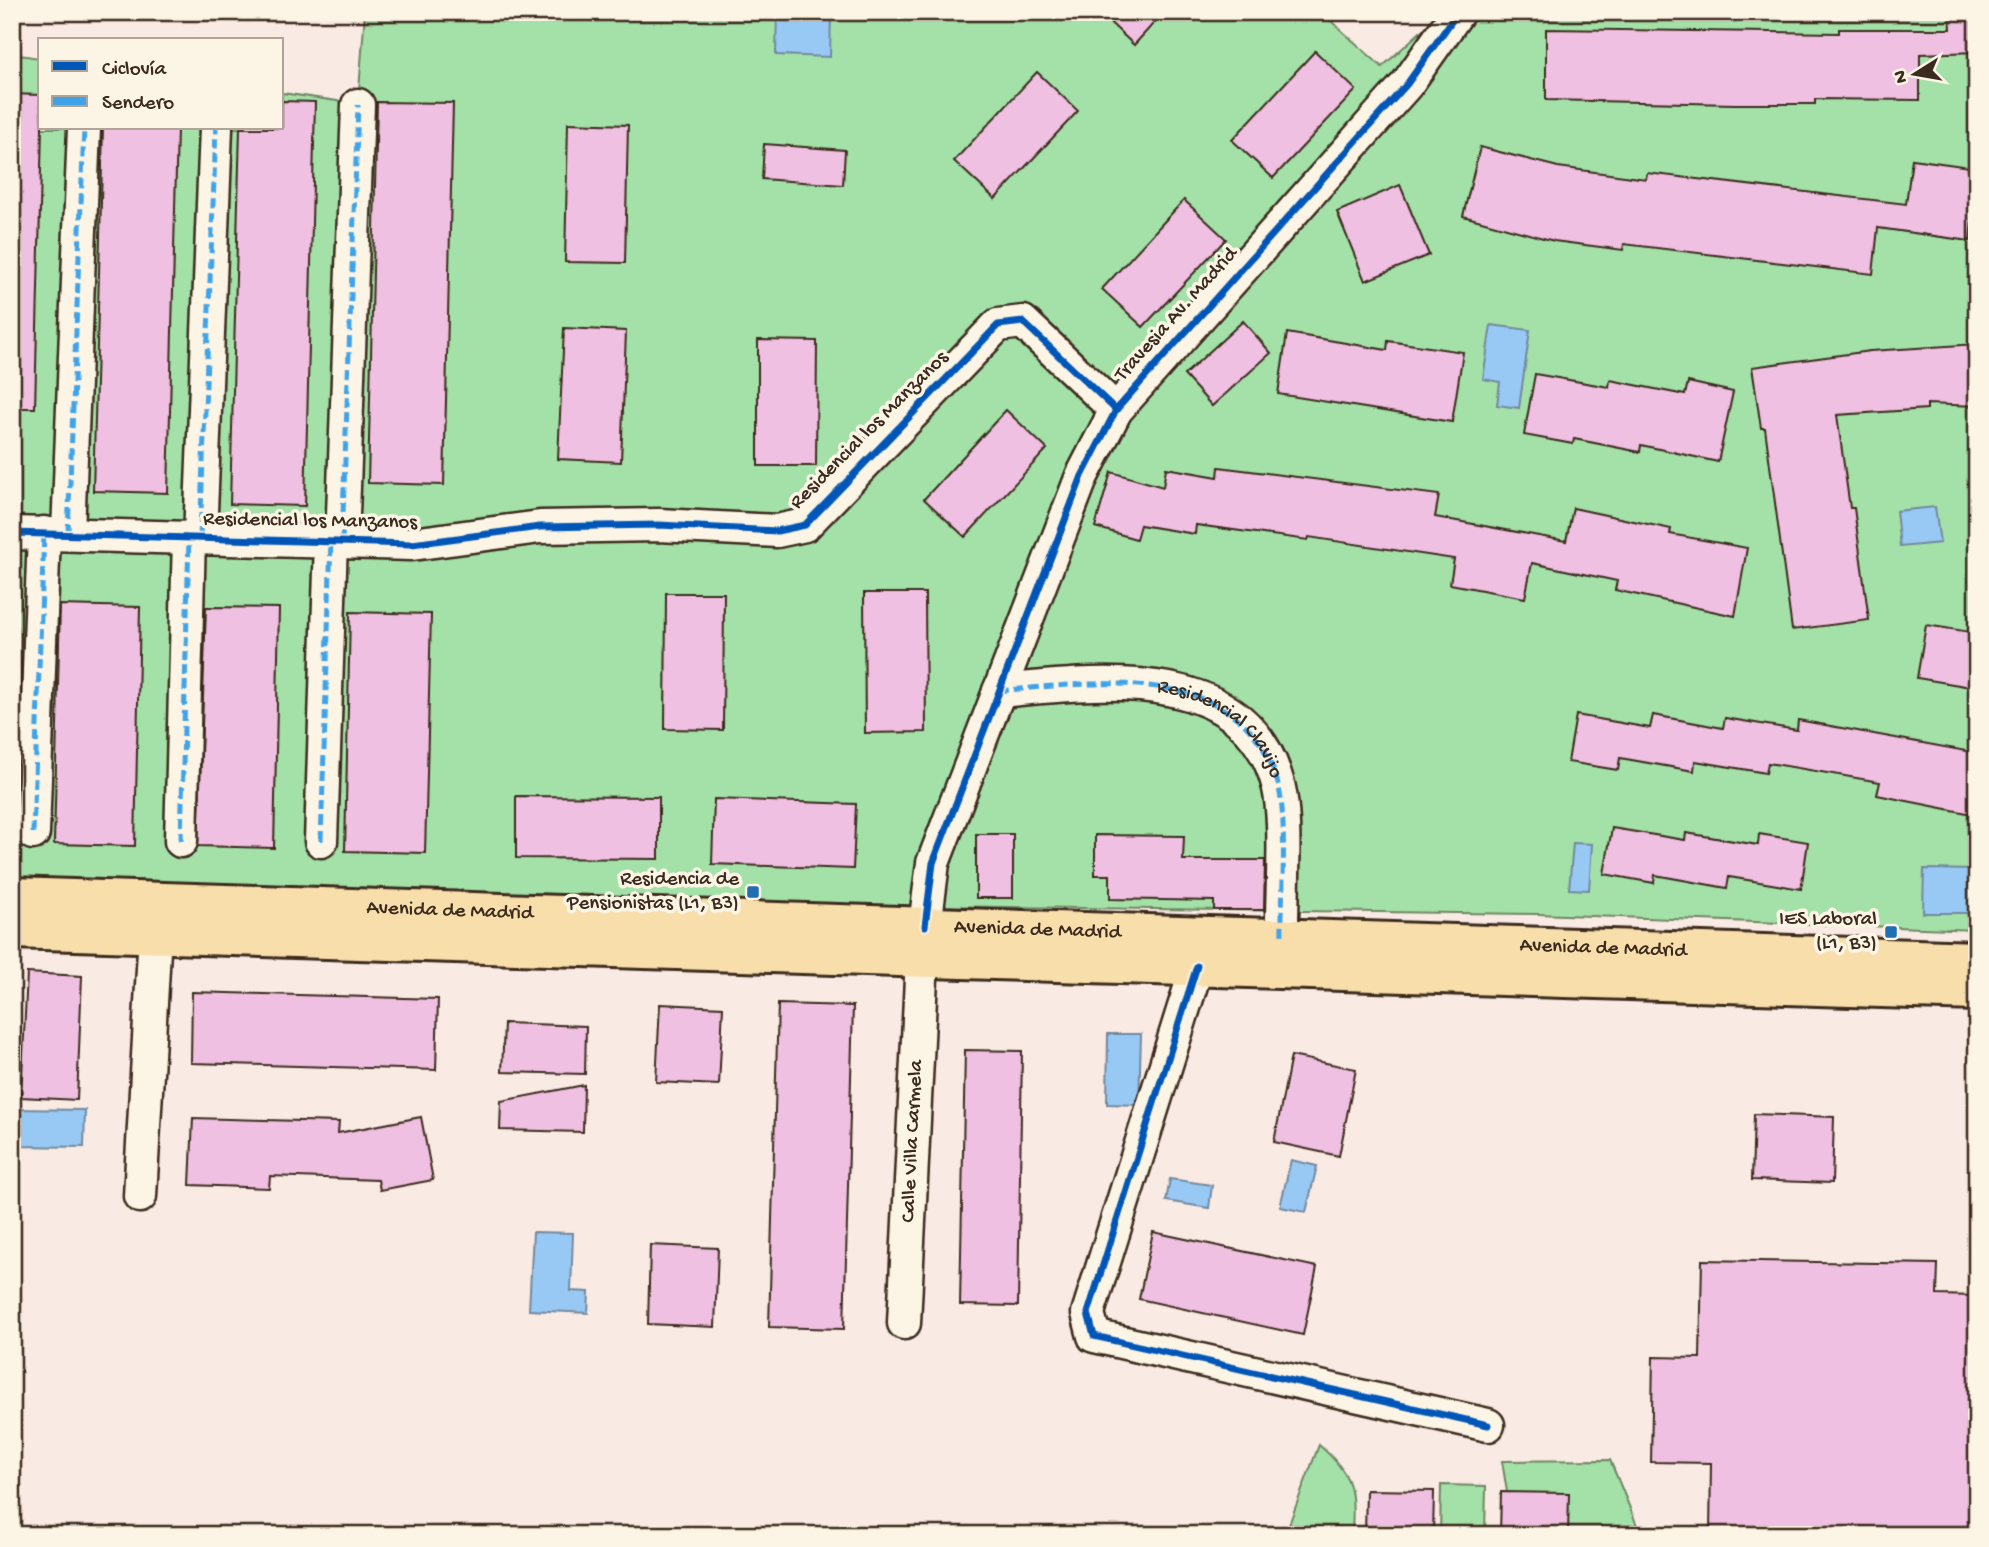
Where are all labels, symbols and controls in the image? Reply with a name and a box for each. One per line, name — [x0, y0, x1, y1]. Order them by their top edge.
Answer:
legend — [38, 38, 284, 130]
north arrow — [1881, 38, 1951, 108]
text: Ciclovía — [102, 58, 167, 83]
text: N — [1889, 68, 1914, 85]
text: Sendero — [102, 92, 174, 117]
street label: Travesia Av. Madrid — [1109, 241, 1245, 388]
street label: Residencial los Manzanos — [785, 346, 955, 516]
street label: Residencial los Manzanos — [203, 508, 419, 536]
street label: Residencial Clavijo — [1155, 675, 1288, 782]
place label: Residencia de Pensionistas (L1, B3) — [566, 868, 740, 917]
marker: Residencia de Pensionistas (L1, B3) — [745, 884, 761, 900]
street label: Avenida de Madrid — [366, 896, 535, 927]
place label: IES Laboral (L1, B3) — [1779, 908, 1877, 957]
street label: Avenida de Madrid — [954, 915, 1123, 946]
marker: IES Laboral (L1, B3) — [1883, 924, 1899, 940]
street label: Avenida de Madrid — [1519, 934, 1689, 964]
street label: Calle Villa Carmela — [896, 1058, 930, 1223]

